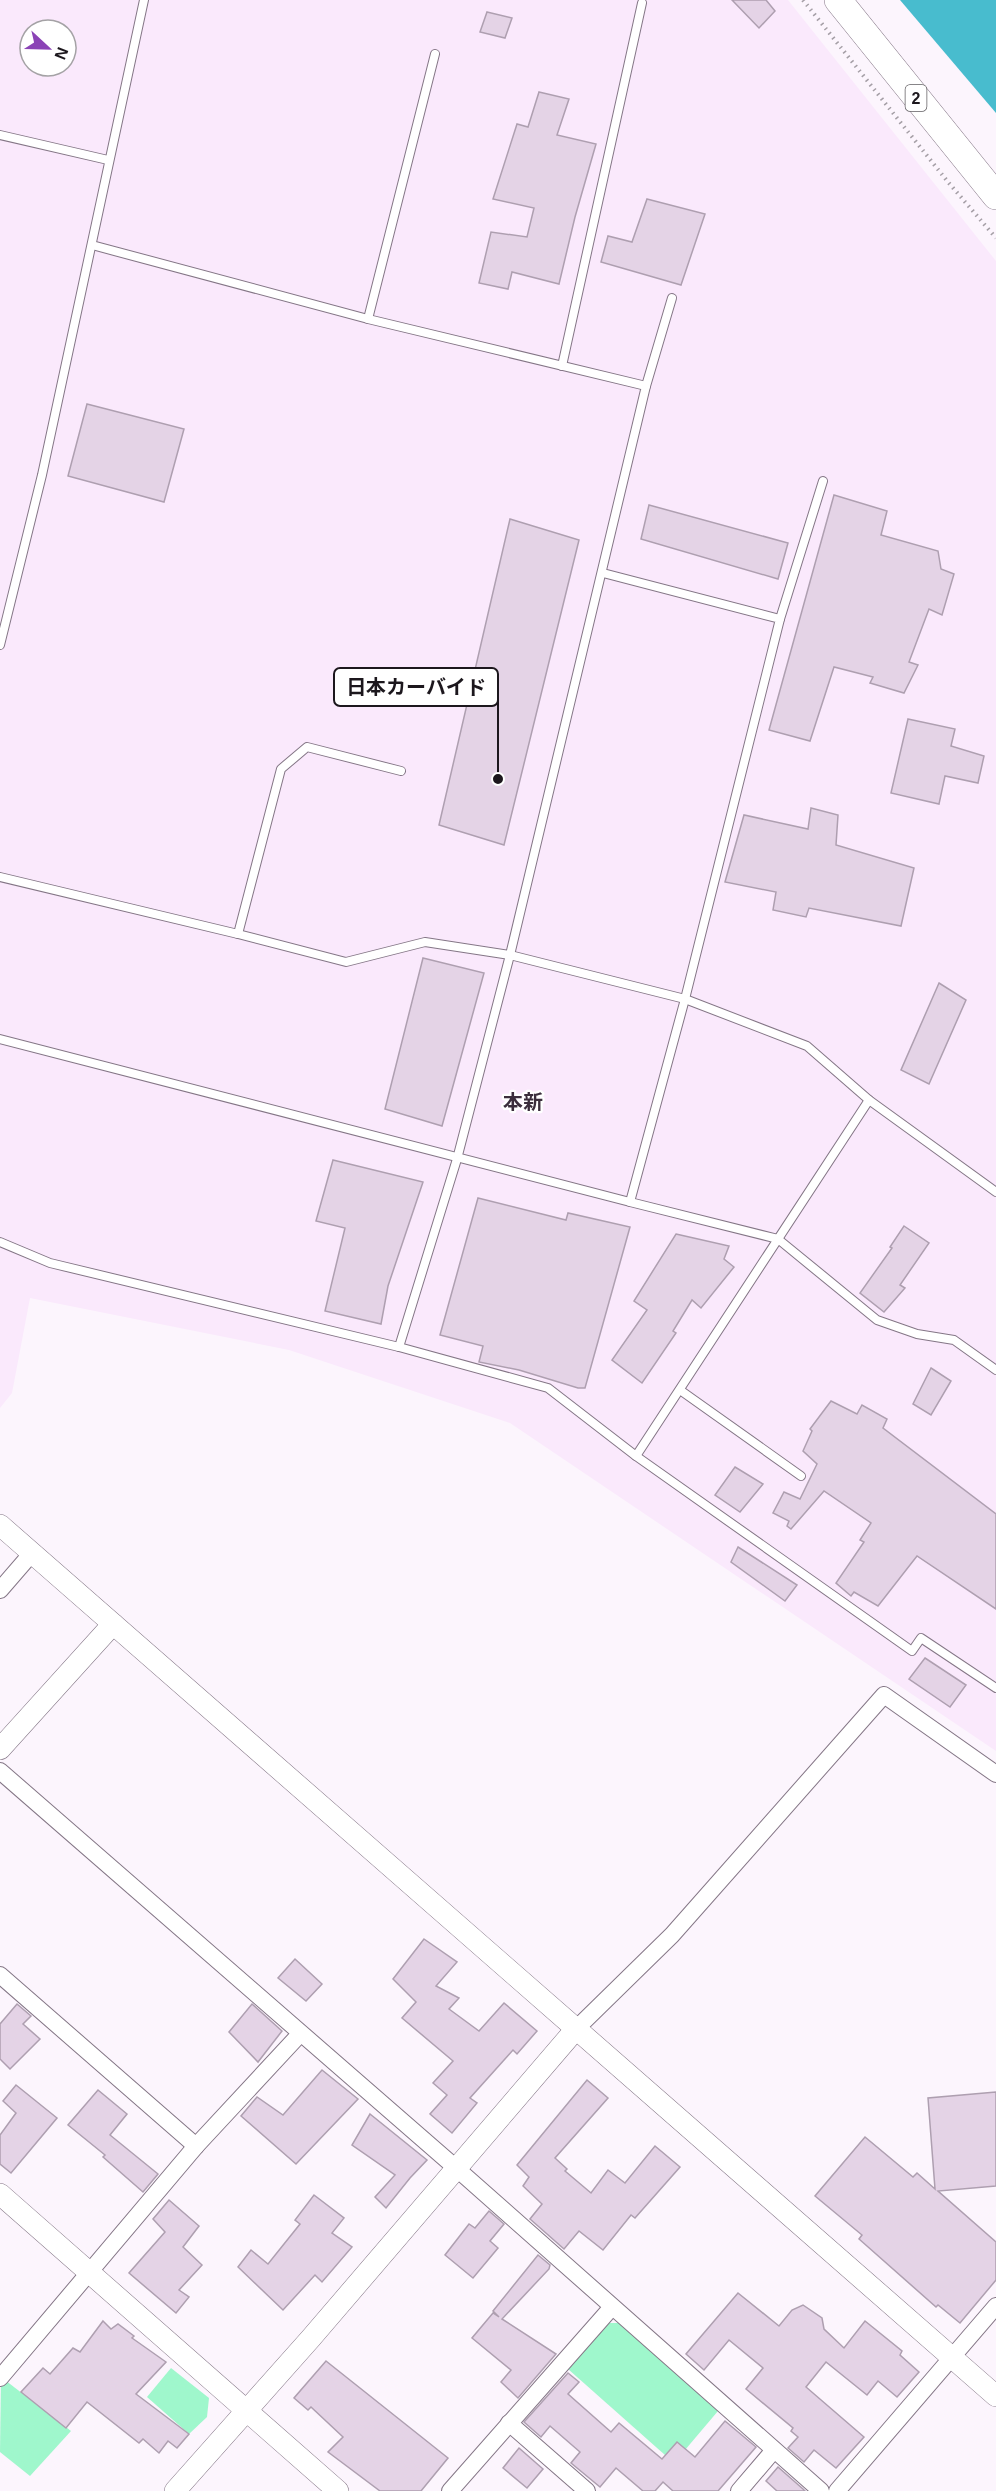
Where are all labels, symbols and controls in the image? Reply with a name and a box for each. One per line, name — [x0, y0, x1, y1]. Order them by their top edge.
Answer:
north arrow — [18, 18, 78, 78]
text: N — [51, 45, 71, 62]
road number: 2 — [906, 85, 926, 111]
callout: 日本カーバイド — [334, 668, 498, 706]
text: 日本カーバイド — [346, 676, 486, 698]
district label: 本新 — [503, 1091, 543, 1113]

